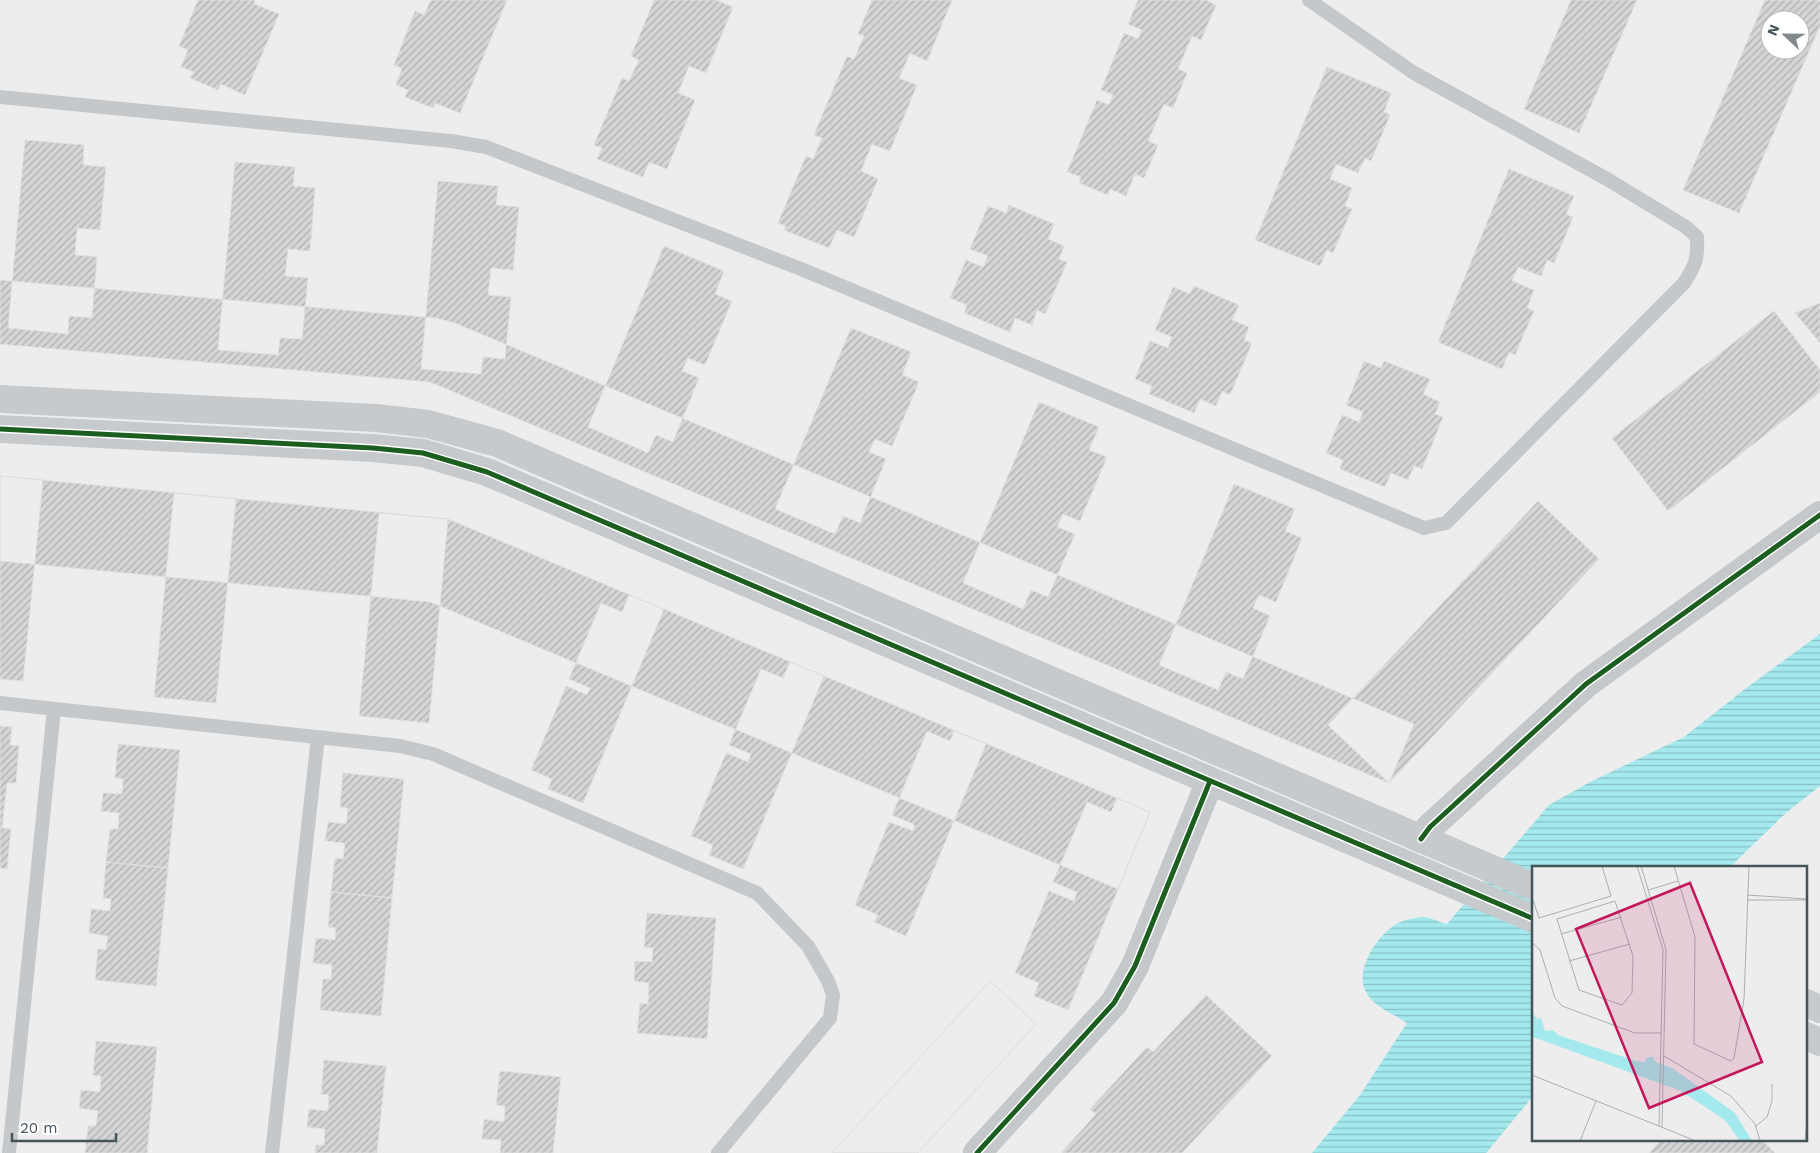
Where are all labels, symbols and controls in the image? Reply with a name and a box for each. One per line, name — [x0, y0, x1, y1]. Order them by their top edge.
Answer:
north arrow — [1760, 10, 1810, 60]
text: N — [1764, 22, 1782, 38]
inset map — [1532, 866, 1808, 1140]
scale bar — [12, 1110, 116, 1142]
text: 20 m — [20, 1119, 58, 1137]

